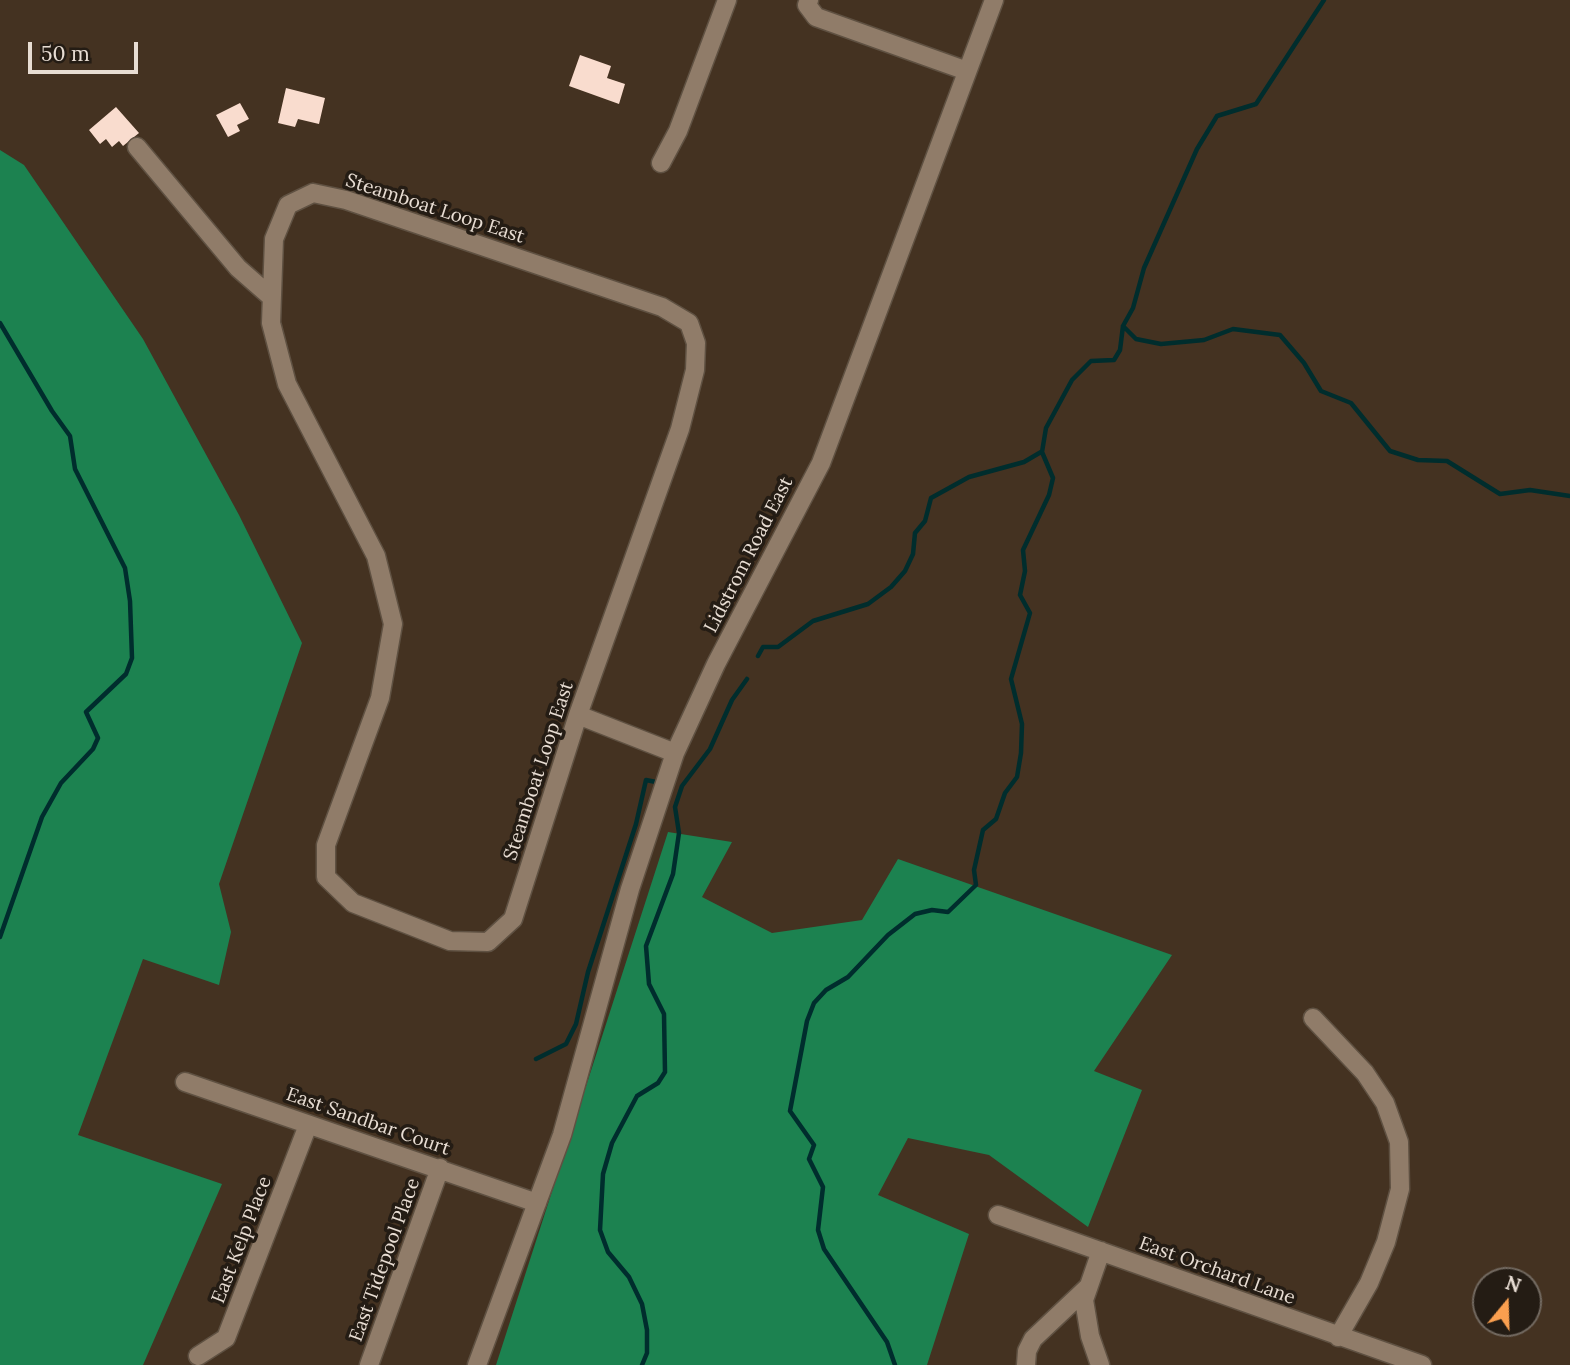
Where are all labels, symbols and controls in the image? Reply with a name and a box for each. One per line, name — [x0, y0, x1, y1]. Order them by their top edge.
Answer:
scale bar — [32, 28, 142, 72]
text: 50 m — [41, 40, 90, 67]
street label: Steamboat Loop East — [343, 169, 527, 249]
street label: Lidstrom Road East — [700, 473, 798, 637]
street label: Steamboat Loop East — [499, 679, 579, 863]
street label: East Sandbar Court — [283, 1083, 453, 1161]
street label: East Kelp Place — [207, 1173, 277, 1307]
street label: East Tidepool Place — [345, 1175, 425, 1345]
street label: East Orchard Lane — [1136, 1232, 1298, 1310]
north arrow — [1472, 1267, 1542, 1337]
text: N — [1502, 1270, 1524, 1298]

